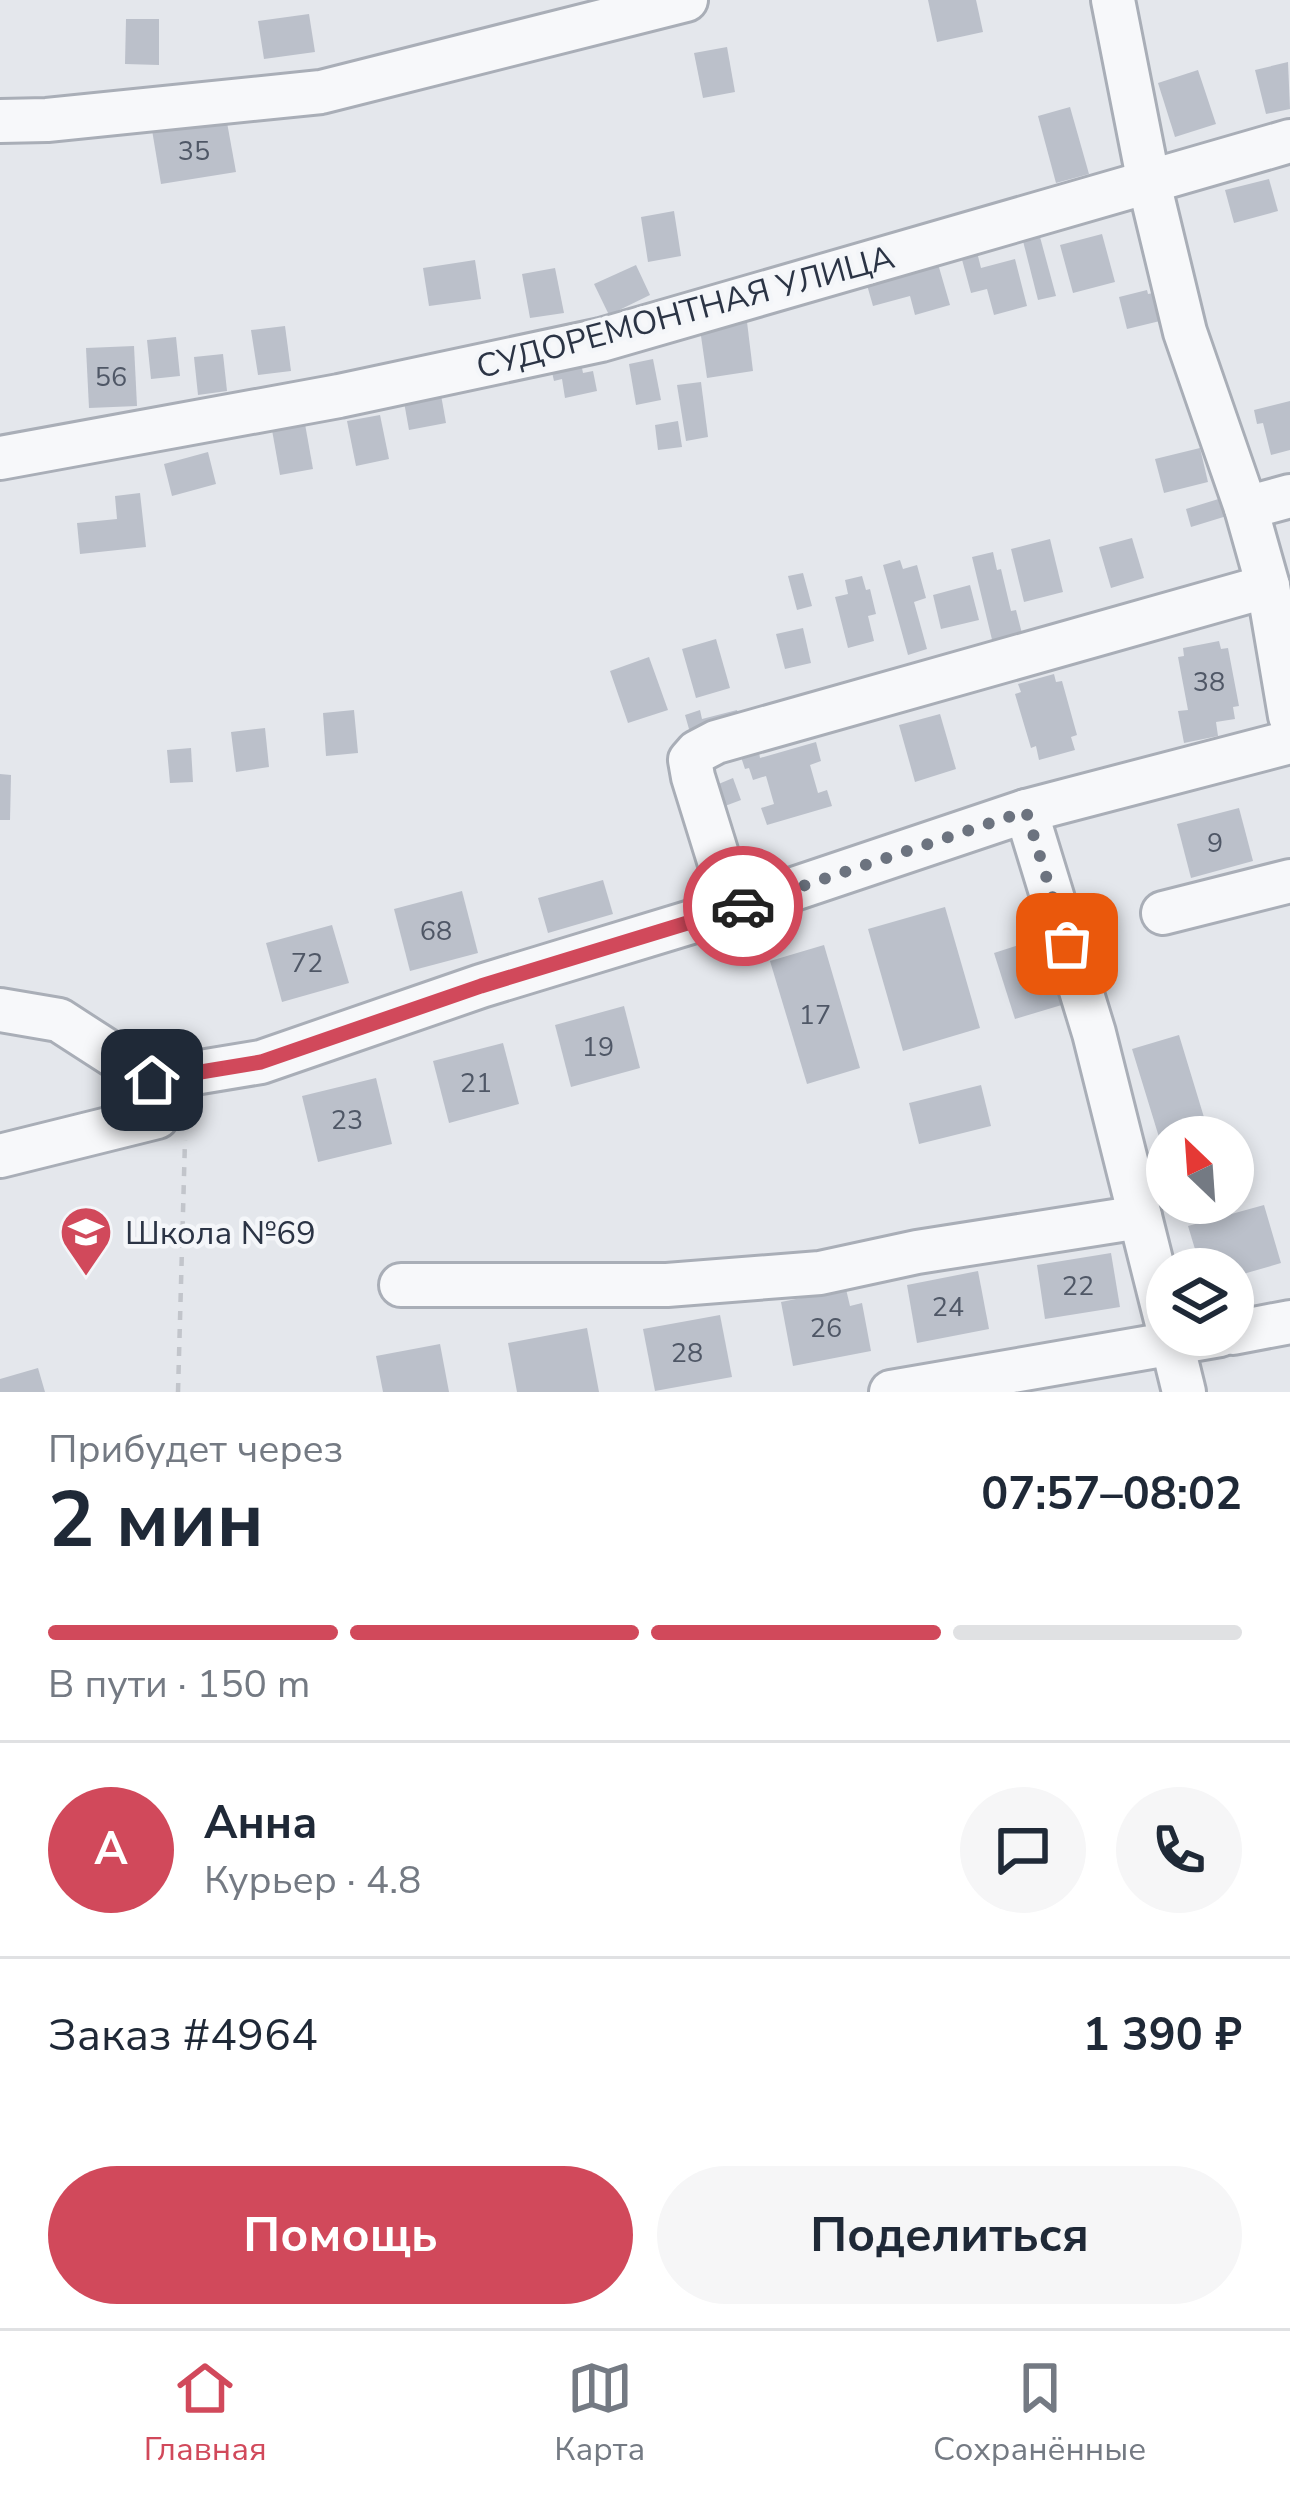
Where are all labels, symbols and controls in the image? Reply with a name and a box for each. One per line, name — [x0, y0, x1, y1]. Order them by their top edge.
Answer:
house number: 35 — [178, 133, 210, 170]
street label: СУДОРЕМОНТНАЯ УЛИЦА — [471, 235, 899, 390]
house number: 56 — [95, 359, 127, 396]
house number: 38 — [1193, 664, 1225, 701]
house number: 9 — [1207, 825, 1223, 862]
courier — [683, 846, 803, 966]
icon: car — [710, 873, 776, 939]
pin — [1016, 893, 1118, 995]
icon: bag — [1034, 911, 1100, 977]
house number: 68 — [420, 913, 452, 950]
house number: 72 — [291, 945, 323, 982]
house number: 17 — [799, 997, 831, 1034]
pin — [101, 1029, 203, 1131]
house number: 19 — [582, 1029, 614, 1066]
icon: home — [119, 1047, 185, 1113]
house number: 21 — [460, 1065, 492, 1102]
house number: 23 — [331, 1102, 363, 1139]
north arrow — [1146, 1116, 1254, 1224]
map controls — [1146, 1116, 1254, 1356]
school or university icon: Школа №69 — [58, 1204, 114, 1278]
place label: Школа №69 — [125, 1211, 316, 1256]
button: layers — [1146, 1248, 1254, 1356]
house number: 22 — [1062, 1268, 1094, 1305]
house number: 24 — [932, 1289, 964, 1326]
house number: 26 — [810, 1310, 842, 1347]
house number: 28 — [671, 1335, 703, 1372]
text: Прибудет через — [48, 1423, 343, 1476]
text: 07:57–08:02 — [981, 1464, 1242, 1525]
text: 2 мин — [48, 1467, 264, 1574]
text: В пути · 150 m — [48, 1658, 310, 1711]
button: chat — [960, 1787, 1086, 1913]
button: phone — [1116, 1787, 1242, 1913]
text: Анна — [204, 1793, 317, 1854]
text: А — [94, 1819, 128, 1880]
text: Курьер · 4.8 — [204, 1854, 421, 1907]
text: Заказ #4964 — [48, 2005, 318, 2066]
text: 1 390 ₽ — [1083, 2005, 1242, 2066]
button: Помощь — [48, 2166, 633, 2304]
button: Поделиться — [657, 2166, 1242, 2304]
tab: Главная — [144, 2355, 267, 2472]
tab: Карта — [554, 2355, 645, 2472]
tab: Сохранённые — [933, 2355, 1146, 2472]

